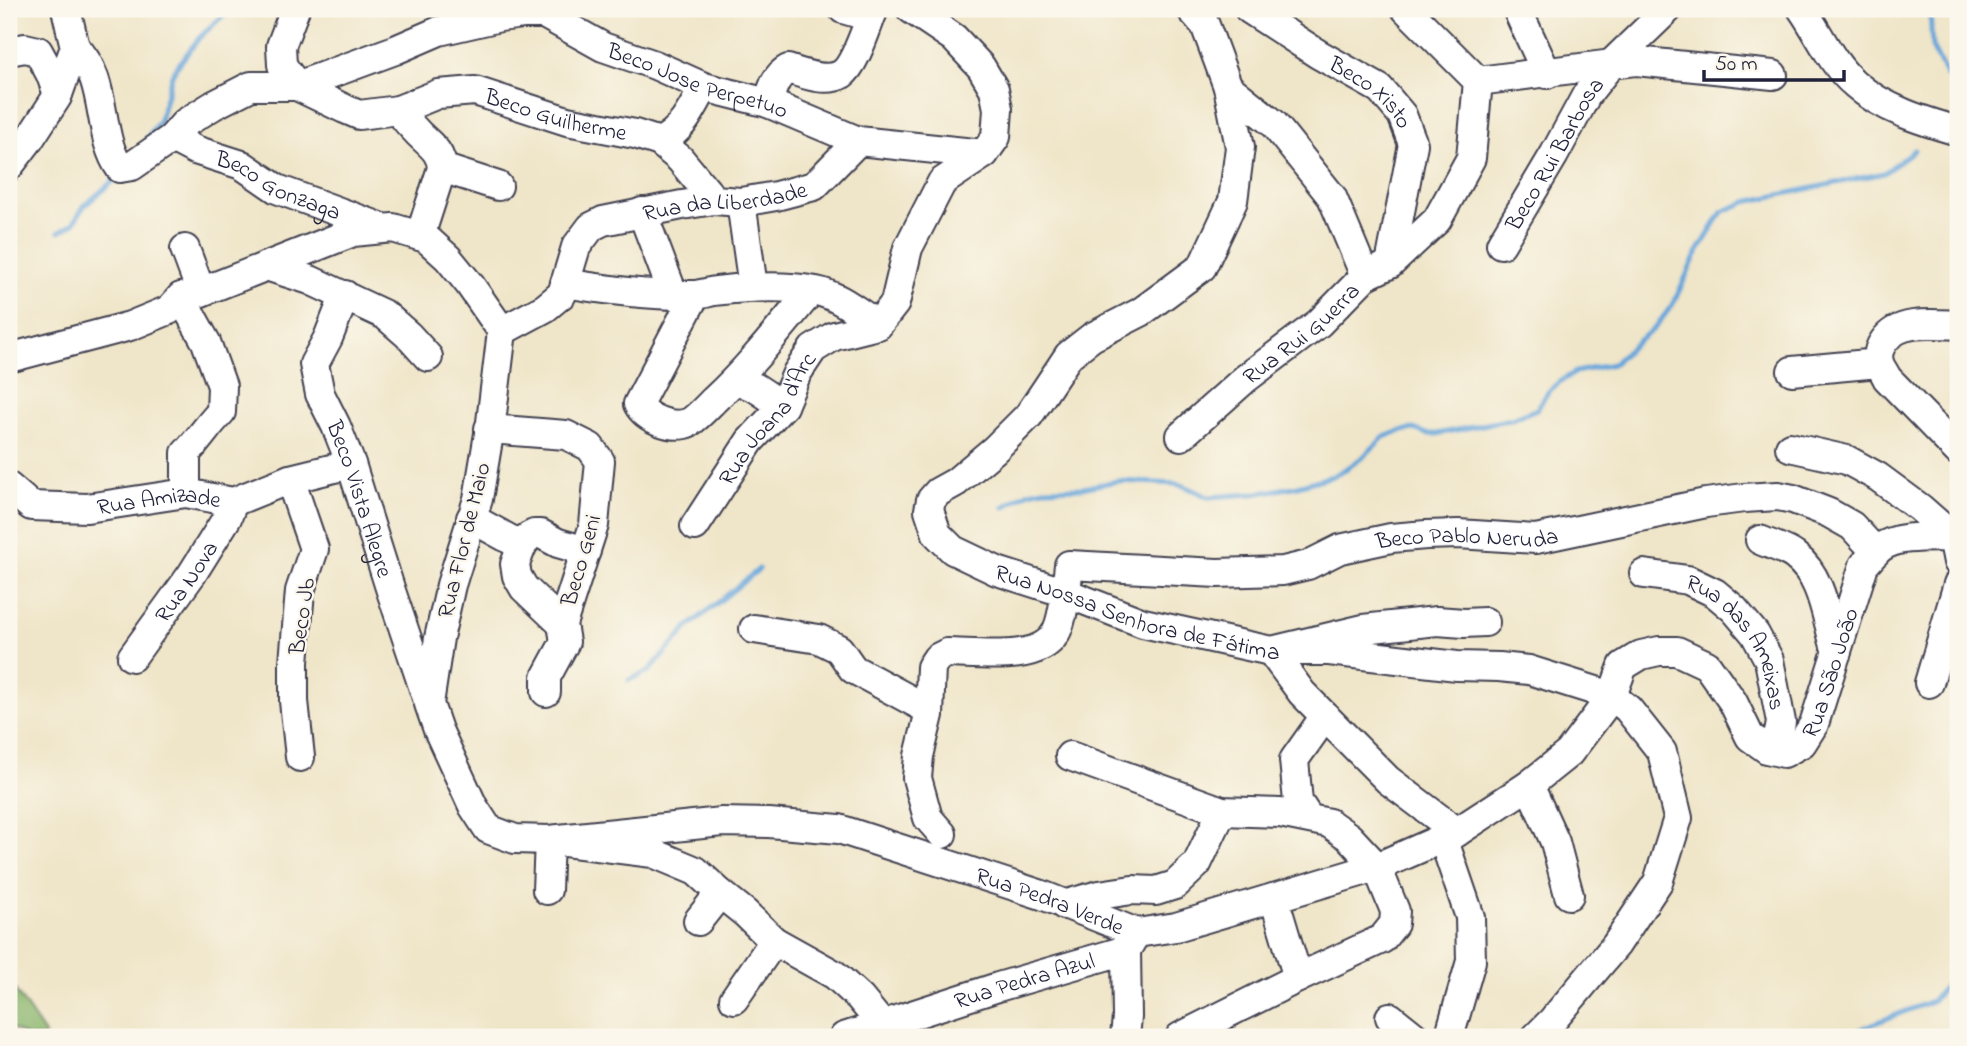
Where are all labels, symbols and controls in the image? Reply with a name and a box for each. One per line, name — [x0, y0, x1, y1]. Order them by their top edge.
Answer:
street label: Beco Jose Perpetuo — [601, 35, 793, 129]
scale bar — [1704, 38, 1844, 82]
street label: Beco Xisto — [1321, 49, 1420, 134]
text: 50 m — [1715, 50, 1758, 80]
street label: Beco Rui Barbosa — [1498, 71, 1613, 239]
street label: Beco Guilherme — [479, 81, 630, 151]
street label: Beco Gonzaga — [210, 143, 345, 230]
street label: Rua da Liberdade — [640, 174, 812, 232]
street label: Rua Rui Guerra — [1237, 276, 1369, 394]
street label: Rua Joana d'Arc — [711, 346, 826, 493]
street label: Beco Vista Alegre — [316, 415, 400, 583]
street label: Rua Flor de Maio — [430, 459, 501, 622]
street label: Rua Amizade — [95, 479, 224, 525]
street label: Beco Geni — [553, 511, 611, 611]
street label: Beco Pablo Neruda — [1372, 520, 1561, 560]
street label: Rua Nova — [148, 535, 228, 630]
street label: Rua Nossa Senhora de Fátima — [990, 557, 1279, 670]
street label: Rua das Ameixas — [1679, 567, 1792, 713]
street label: Beco Jb — [282, 576, 325, 658]
street label: Rua São João — [1795, 604, 1869, 746]
street label: Rua Pedra Verde — [971, 860, 1129, 945]
street label: Rua Pedra Azul — [950, 946, 1099, 1019]

